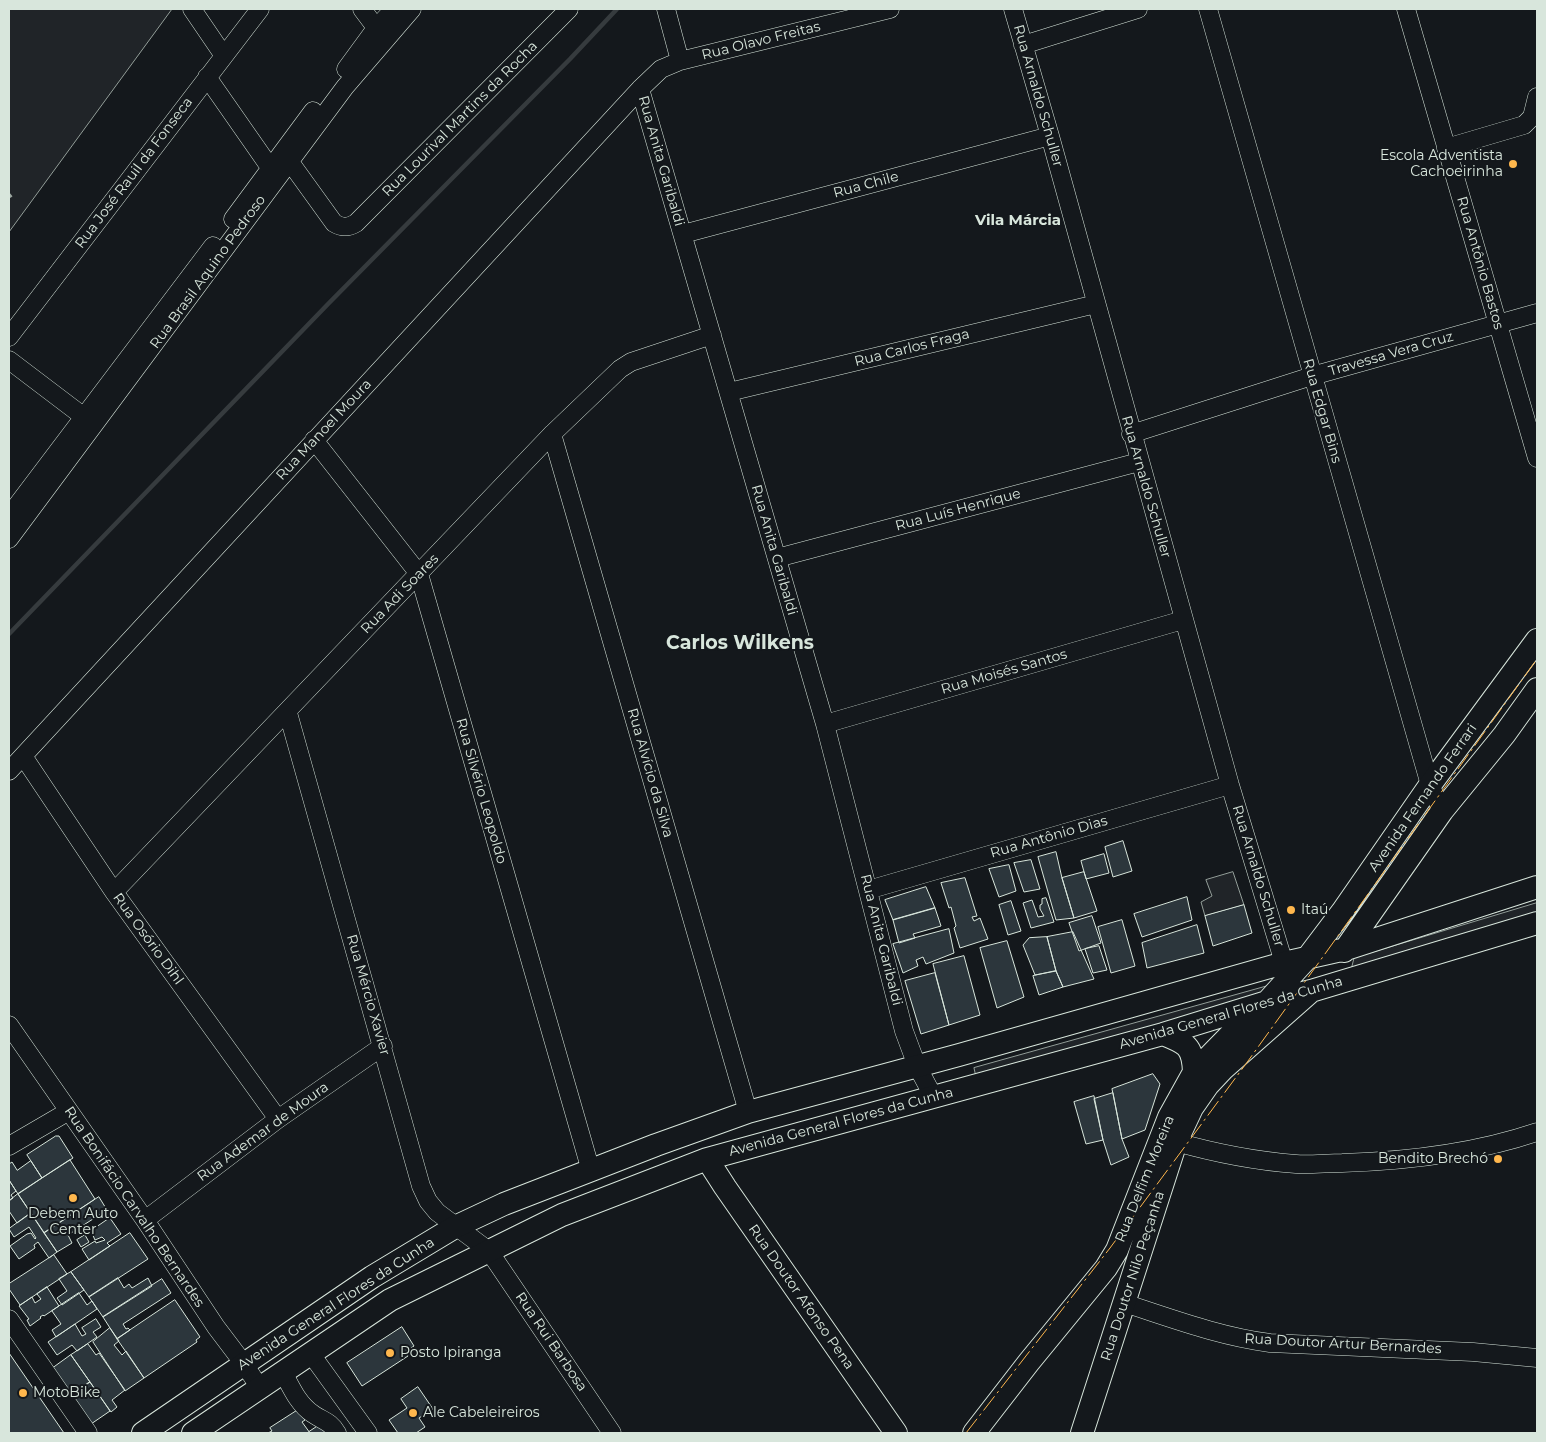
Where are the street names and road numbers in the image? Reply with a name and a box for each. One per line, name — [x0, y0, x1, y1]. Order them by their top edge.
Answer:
street label: Rua Olavo Freitas — [700, 18, 822, 64]
street label: Rua Arnaldo Schuller — [1010, 23, 1066, 169]
street label: Rua Lourival Martins da Rocha — [379, 38, 541, 200]
street label: Rua José Rauil da Fonseca — [72, 94, 196, 252]
street label: Rua Anita Garibaldi — [634, 94, 688, 228]
street label: Rua Chile — [832, 168, 900, 202]
street label: Rua Brasil Aquino Pedroso — [147, 192, 269, 352]
street label: Rua Antônio Bastos — [1453, 195, 1507, 331]
street label: Rua Carlos Fraga — [853, 326, 971, 370]
street label: Travessa Vera Cruz — [1327, 328, 1455, 380]
street label: Rua Edgar Bins — [1299, 357, 1345, 465]
street label: Rua Manoel Moura — [273, 376, 375, 484]
street label: Rua Arnaldo Schuller — [1118, 414, 1174, 560]
street label: Rua Anita Garibaldi — [747, 483, 801, 617]
street label: Rua Luís Henrique — [893, 485, 1023, 535]
street label: Rua Adi Soares — [358, 551, 442, 637]
street label: Rua Moisés Santos — [939, 646, 1069, 698]
street label: Rua Alvício da Silva — [623, 706, 677, 840]
street label: Rua Silvério Leopoldo — [452, 716, 510, 866]
street label: Avenida Fernando Ferrari — [1365, 721, 1481, 875]
street label: Rua Arnaldo Schuller — [1228, 803, 1288, 949]
street label: Rua Antônio Dias — [988, 812, 1110, 862]
street label: Rua Anita Garibaldi — [857, 872, 905, 1008]
street label: Rua Osório Dihl — [109, 890, 187, 988]
street label: Rua Mércio Xavier — [343, 933, 393, 1057]
street label: Avenida General Flores da Cunha — [1117, 973, 1345, 1053]
street label: Rua Ademar de Moura — [194, 1079, 332, 1185]
street label: Avenida General Flores da Cunha — [727, 1084, 955, 1160]
street label: Rua Bonifácio Carvalho Bernardes — [60, 1103, 208, 1311]
street label: Rua Delfim Moreira — [1112, 1113, 1178, 1245]
street label: Rua Doutor Nilo Peçanha — [1098, 1189, 1168, 1363]
street label: Rua Doutor Afonso Pena — [745, 1221, 857, 1373]
street label: Avenida General Flores da Cunha — [234, 1234, 438, 1374]
street label: Rua Rui Barbosa — [512, 1289, 590, 1395]
street label: Rua Doutor Artur Bernardes — [1244, 1330, 1442, 1358]

